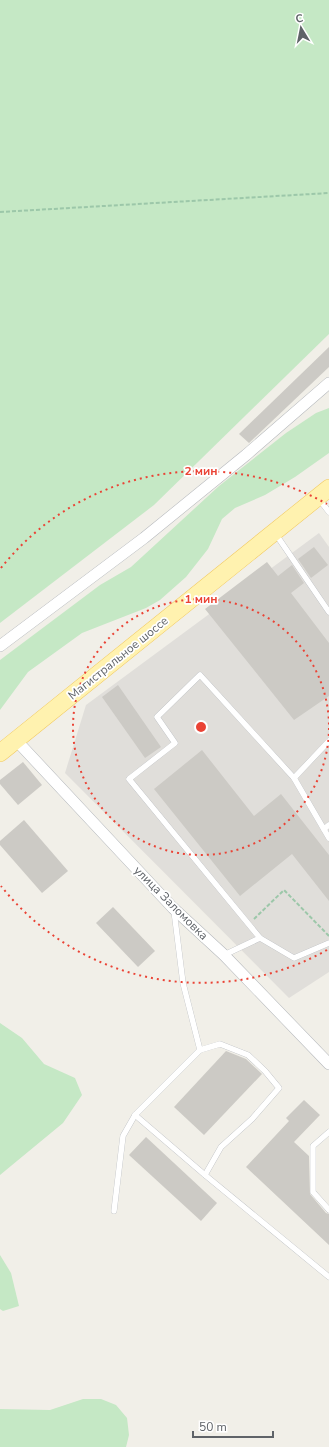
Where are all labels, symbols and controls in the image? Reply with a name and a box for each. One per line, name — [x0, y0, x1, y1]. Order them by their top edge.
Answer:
north arrow — [281, 8, 321, 48]
text: С — [294, 11, 305, 27]
text: 2 мин — [184, 463, 218, 479]
text: 1 мин — [184, 591, 218, 607]
street label: Магистральное шоссе — [65, 613, 171, 703]
centre of rings — [194, 720, 208, 734]
street label: улица Заломовка — [131, 863, 211, 943]
scale bar — [193, 1413, 273, 1439]
text: 50 m — [199, 1419, 227, 1435]

